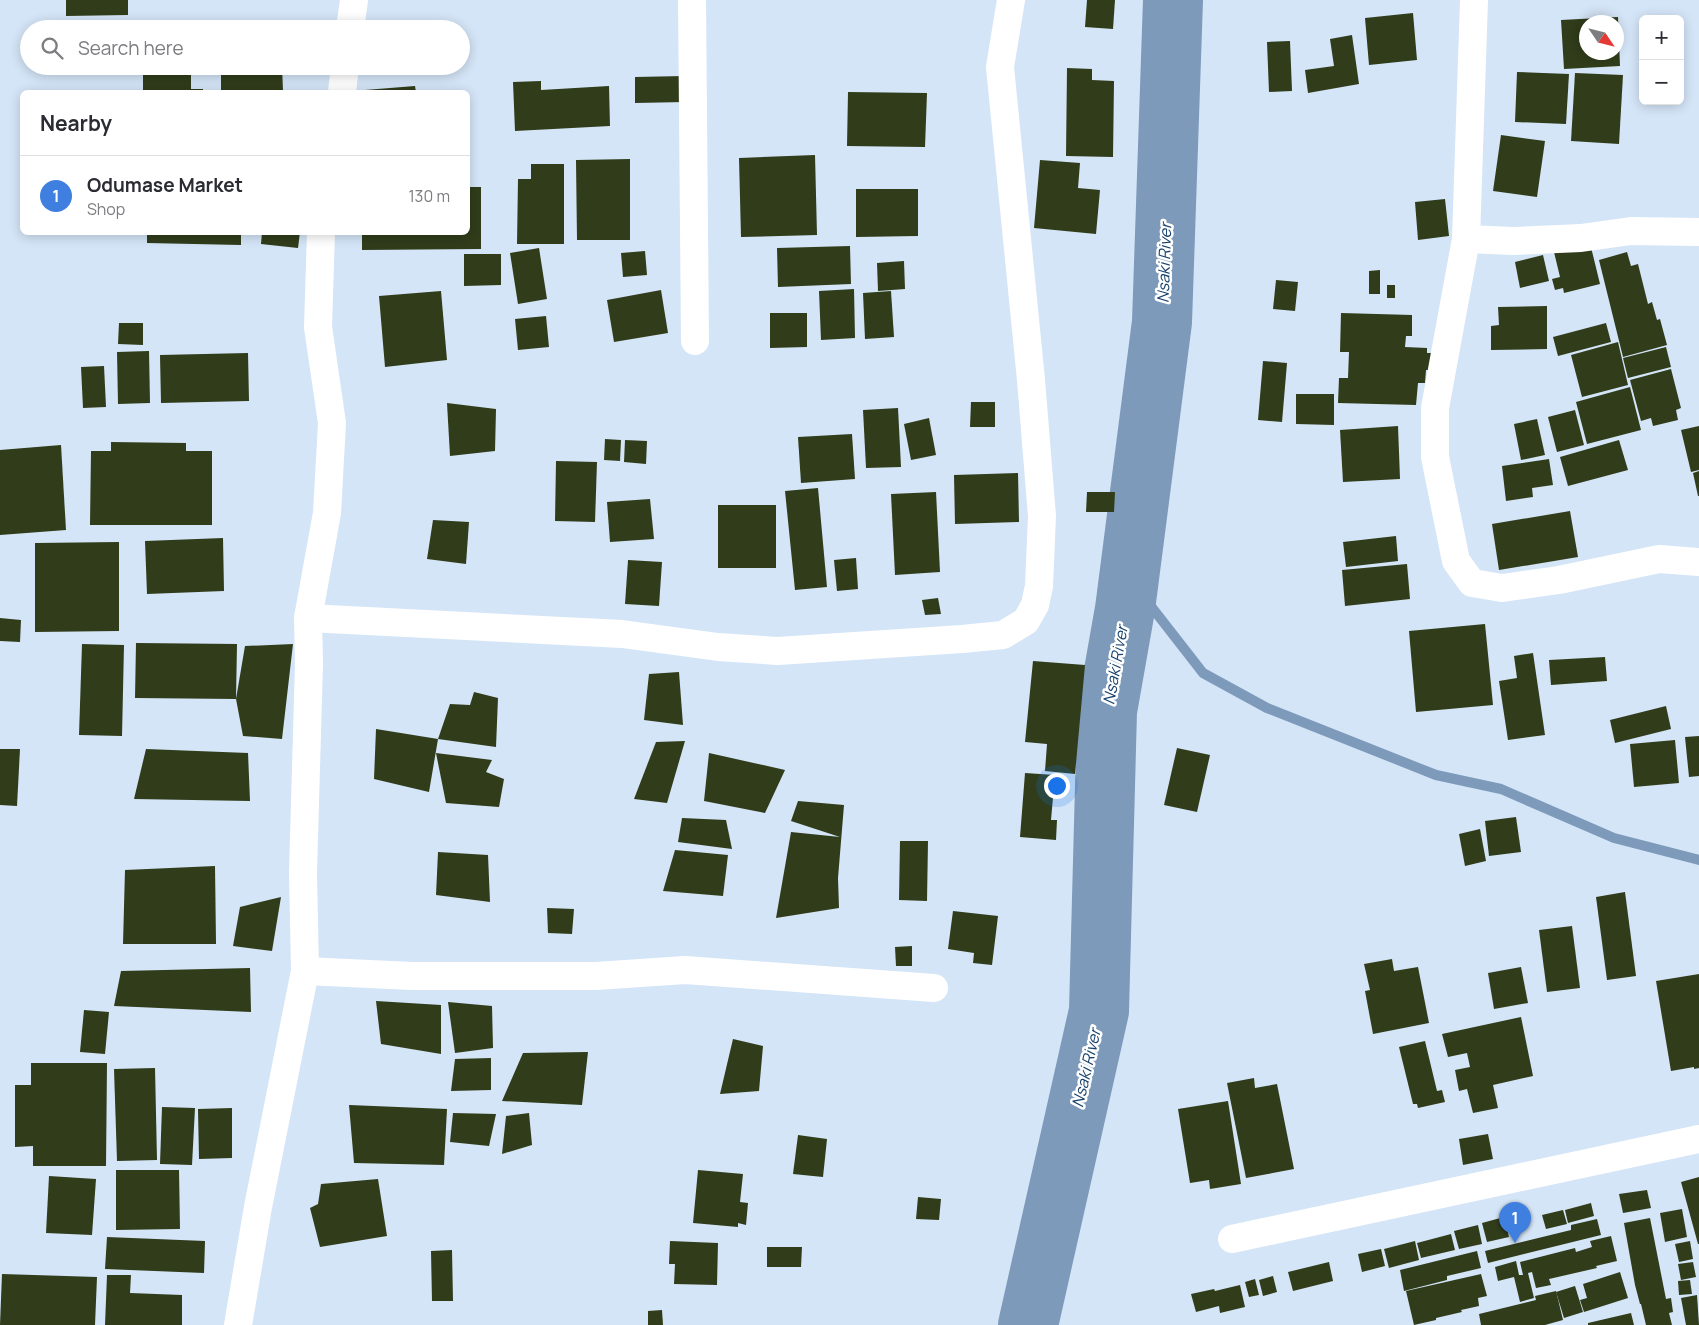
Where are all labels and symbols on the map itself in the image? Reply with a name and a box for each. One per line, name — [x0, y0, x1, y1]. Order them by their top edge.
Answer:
north arrow — [1579, 15, 1624, 60]
water label: Nsaki River — [1152, 220, 1176, 303]
water label: Nsaki River — [1097, 622, 1133, 706]
your location — [1044, 773, 1070, 799]
water label: Nsaki River — [1066, 1024, 1106, 1109]
pin: 1 — [1499, 1202, 1531, 1243]

